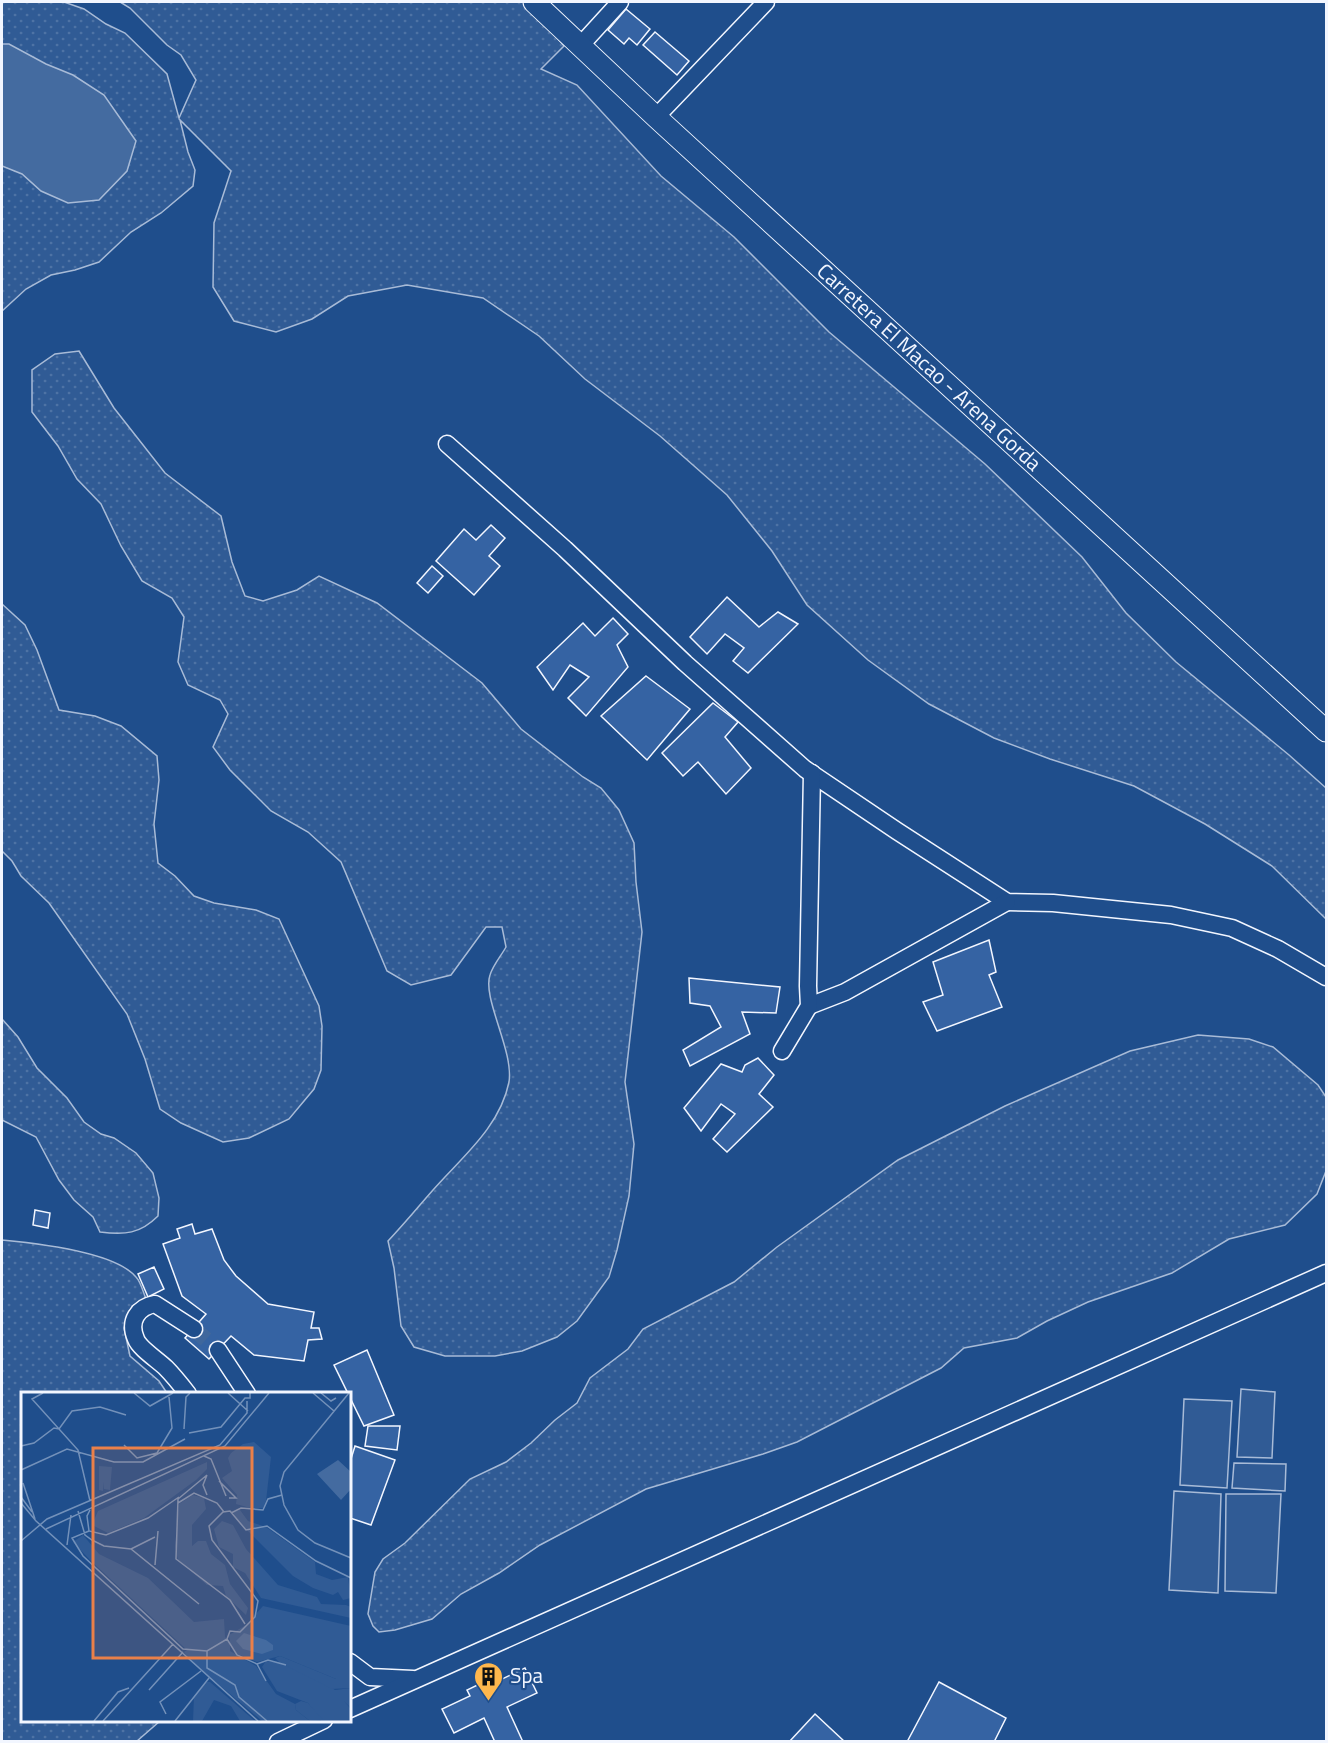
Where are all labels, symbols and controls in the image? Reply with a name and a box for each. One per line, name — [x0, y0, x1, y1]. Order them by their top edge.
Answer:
street label: Carretera El Macao - Arena Gorda — [810, 255, 1050, 478]
inset map — [21, 1392, 351, 1722]
place label: Spa — [510, 1659, 543, 1691]
building icon: Spa — [473, 1660, 505, 1702]

